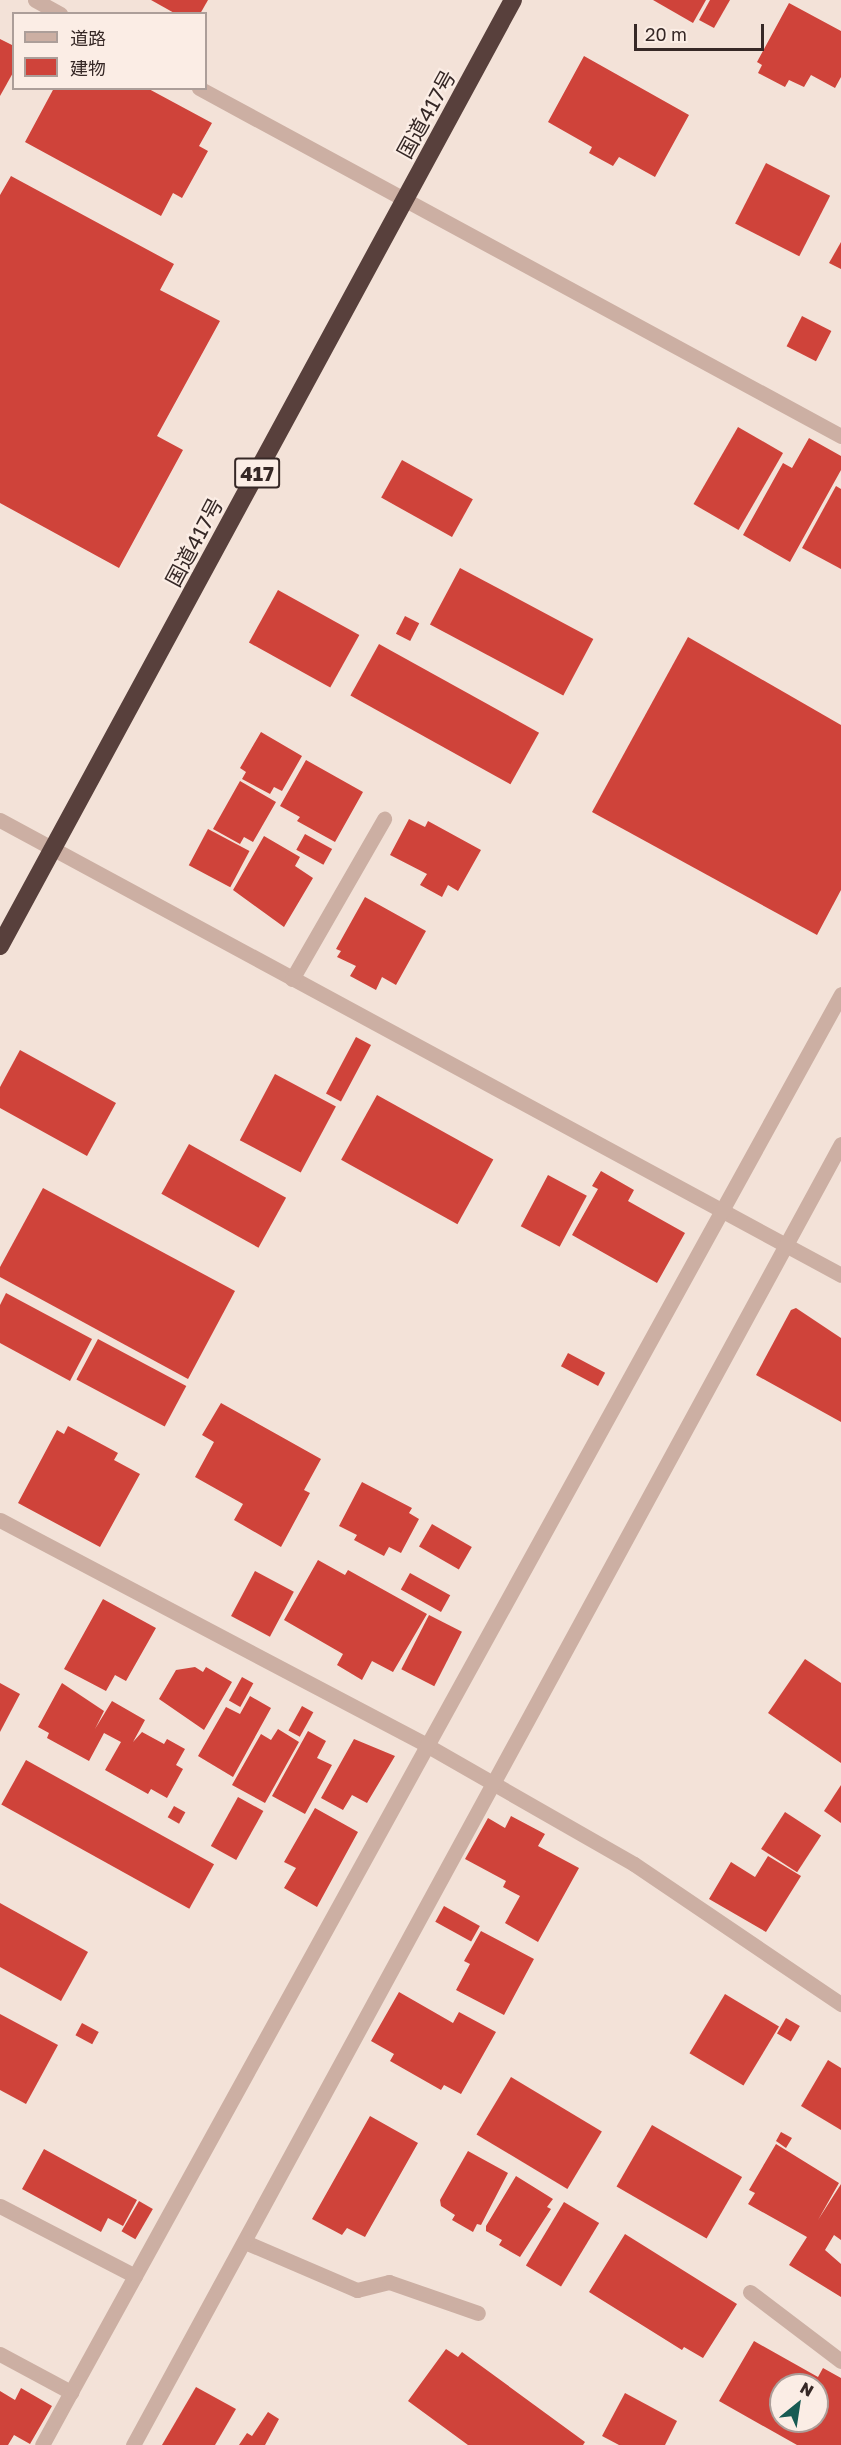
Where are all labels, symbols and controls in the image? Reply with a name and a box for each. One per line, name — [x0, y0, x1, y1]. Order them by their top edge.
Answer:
legend — [12, 12, 207, 90]
scale bar — [637, 12, 768, 50]
text: 20 m — [645, 23, 687, 45]
text: 道路 — [70, 27, 106, 49]
text: 建物 — [70, 57, 106, 79]
street label: 国道417号 — [391, 65, 461, 163]
road number: 417 — [233, 456, 281, 490]
street label: 国道417号 — [160, 493, 228, 591]
north arrow — [769, 2373, 829, 2433]
text: N — [797, 2377, 817, 2401]

